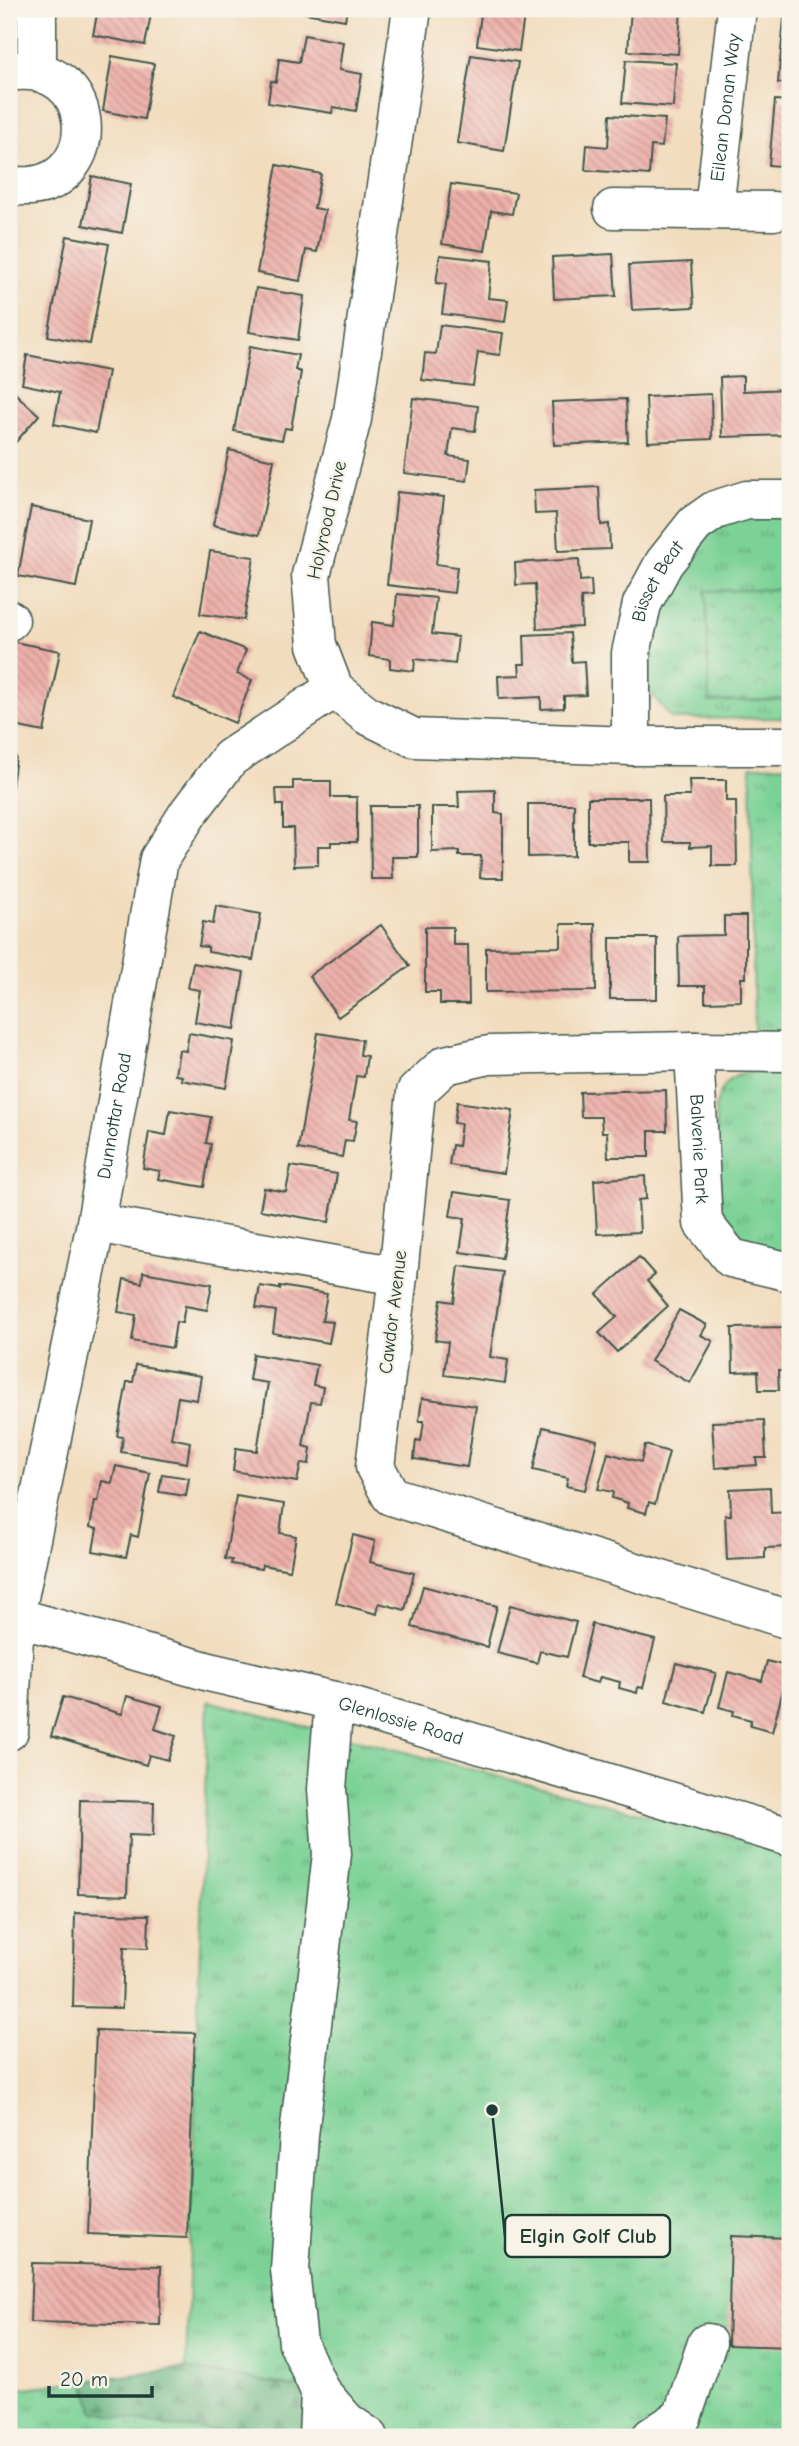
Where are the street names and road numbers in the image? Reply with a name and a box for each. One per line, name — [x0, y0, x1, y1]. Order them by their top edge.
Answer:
street label: Eilean Donan Way — [706, 32, 745, 183]
street label: Holyrood Drive — [303, 459, 351, 581]
street label: Bisset Beat — [627, 536, 689, 624]
street label: Dunnottar Road — [93, 1051, 136, 1181]
street label: Balvenie Park — [685, 1093, 713, 1205]
street label: Cawdor Avenue — [375, 1249, 411, 1375]
street label: Glenlossie Road — [336, 1692, 466, 1750]

